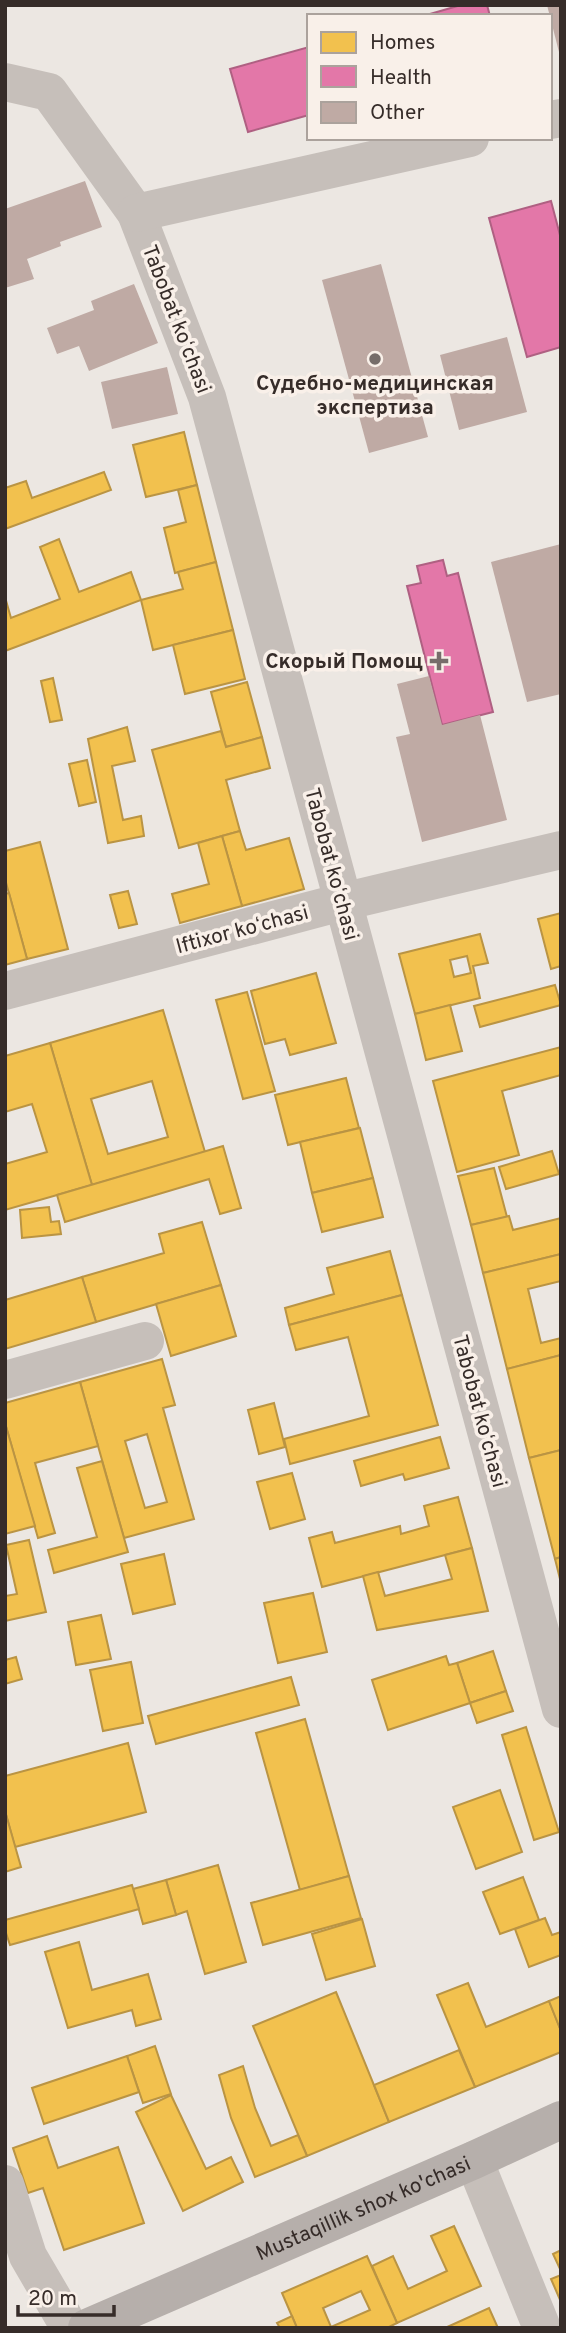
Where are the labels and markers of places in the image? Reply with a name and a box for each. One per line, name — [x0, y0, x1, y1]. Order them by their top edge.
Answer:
marker: Судебно-медицинская экспертиза — [367, 351, 383, 367]
place label: Судебно-медицинская экспертиза — [256, 371, 494, 422]
place label: Скорый Помощ — [265, 649, 423, 676]
marker: Скорый Помощ — [429, 651, 449, 671]

